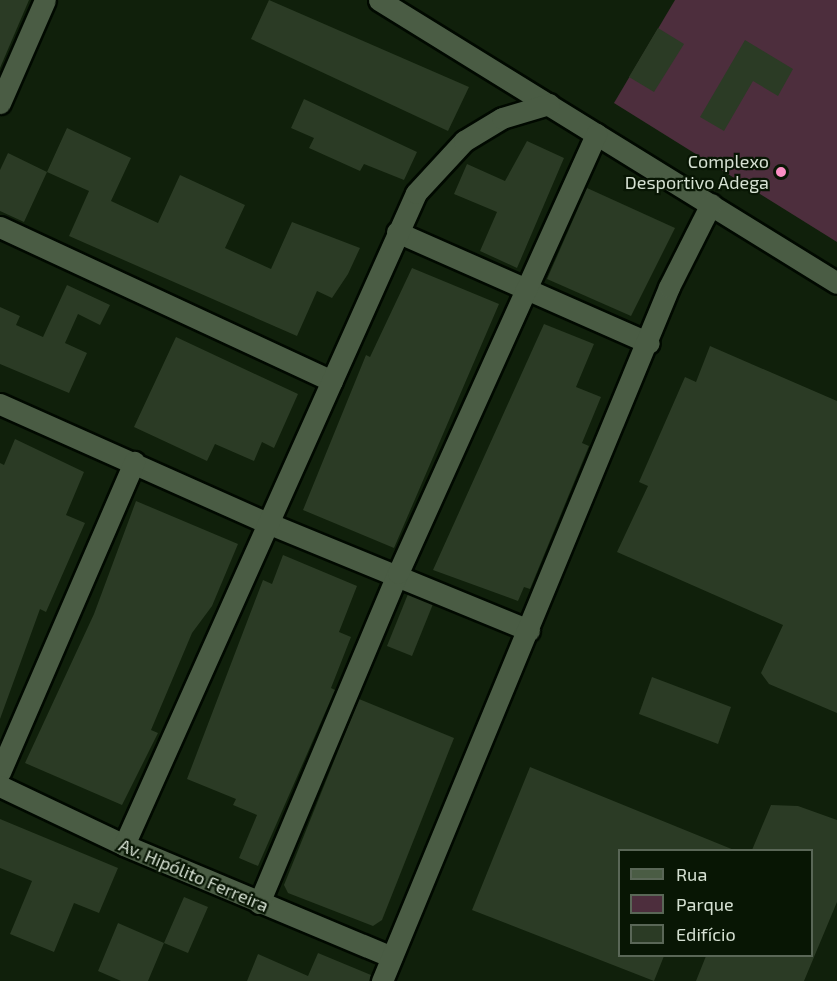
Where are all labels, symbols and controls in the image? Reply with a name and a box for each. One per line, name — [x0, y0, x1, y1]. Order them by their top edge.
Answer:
place label: Complexo Desportivo Adega — [624, 151, 769, 194]
marker: Complexo Desportivo Adega — [774, 165, 788, 179]
street label: Av. Hipólito Ferreira — [116, 834, 272, 916]
legend — [618, 849, 813, 957]
text: Rua — [676, 863, 707, 885]
text: Parque — [676, 893, 734, 915]
text: Edifício — [676, 923, 736, 945]

